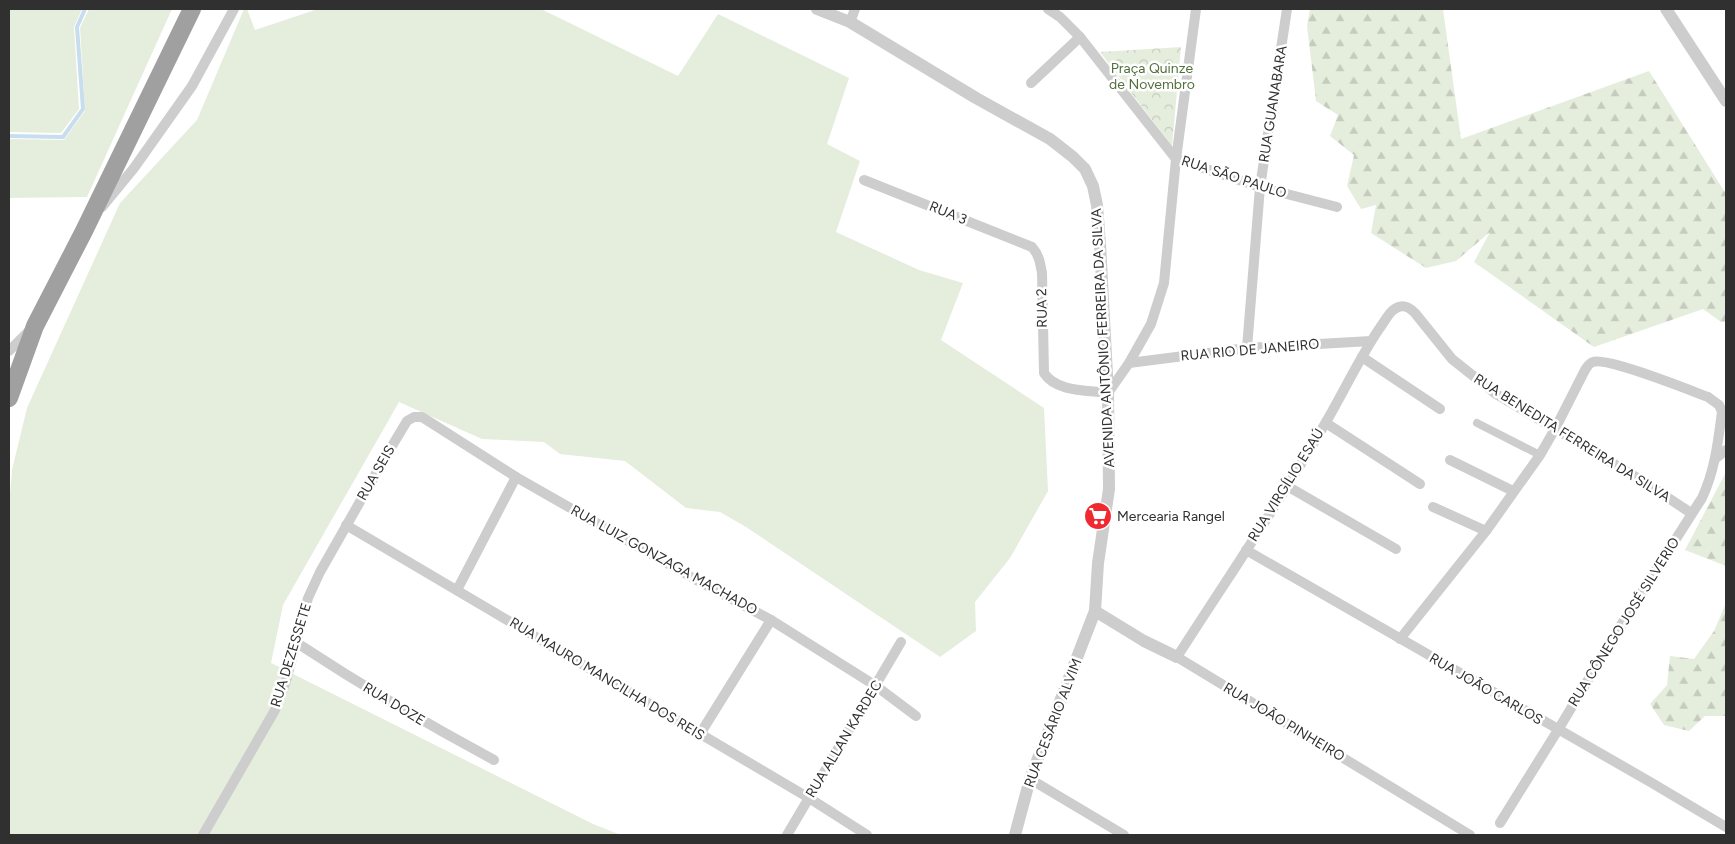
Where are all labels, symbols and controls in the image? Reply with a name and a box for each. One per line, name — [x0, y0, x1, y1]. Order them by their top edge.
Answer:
street label: RUA GUANABARA — [1255, 44, 1291, 164]
park label: Praça Quinze de Novembro — [1109, 60, 1195, 93]
street label: RUA SÃO PAULO — [1179, 152, 1289, 202]
street label: RUA 3 — [927, 198, 969, 228]
street label: AVENIDA ANTÔNIO FERREIRA DA SILVA — [1088, 207, 1118, 468]
street label: RUA 2 — [1033, 288, 1051, 328]
street label: RUA RIO DE JANEIRO — [1180, 335, 1320, 365]
street label: RUA BENEDITA FERREIRA DA SILVA — [1471, 370, 1674, 506]
street label: RUA VIRGÍLIO ESAÚ — [1244, 425, 1328, 545]
street label: RUA SEIS — [353, 442, 399, 504]
supermarket icon: Mercearia Rangel — [1083, 501, 1113, 531]
street label: RUA LUIZ GONZAGA MACHADO — [568, 502, 760, 619]
place label: Mercearia Rangel — [1117, 508, 1225, 525]
street label: RUA CÔNEGO JOSÉ SILVERIO — [1565, 534, 1683, 710]
street label: RUA DEZESSETE — [267, 601, 315, 709]
street label: RUA MAURO MANCILHA DOS REIS — [506, 614, 708, 744]
street label: RUA JOÃO CARLOS — [1426, 650, 1546, 728]
street label: RUA CESÁRIO ALVIM — [1021, 656, 1085, 790]
street label: RUA ALLAN KARDEC — [802, 677, 886, 801]
street label: RUA DOZE — [360, 679, 428, 729]
street label: RUA JOÃO PINHEIRO — [1220, 679, 1348, 765]

